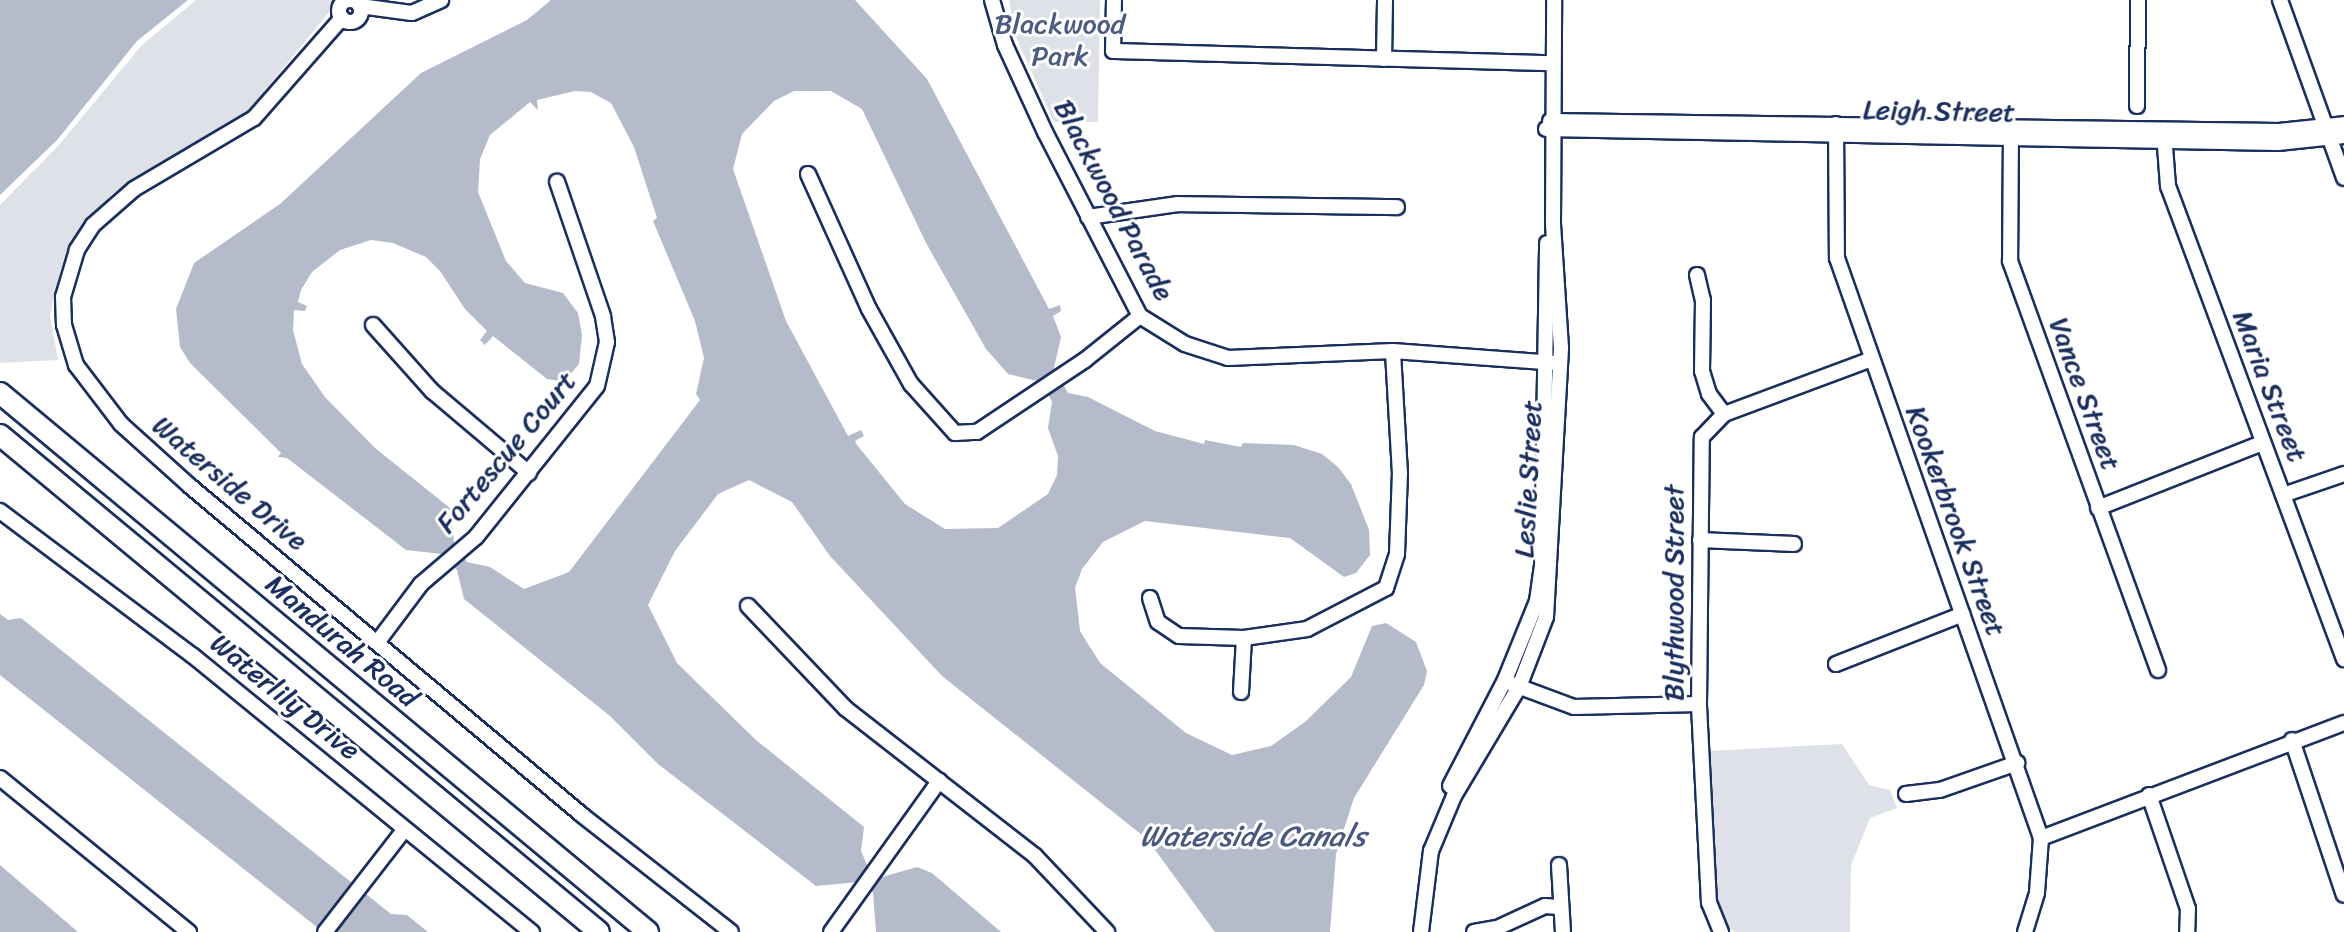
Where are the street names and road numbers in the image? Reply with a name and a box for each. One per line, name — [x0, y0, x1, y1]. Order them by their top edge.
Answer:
street label: Leigh Street — [1862, 93, 2016, 129]
street label: Blackwood Parade — [1047, 94, 1181, 306]
street label: Maria Street — [2226, 306, 2314, 466]
street label: Vance Street — [2042, 313, 2128, 475]
street label: Fortescue Court — [429, 365, 583, 539]
street label: Leslie Street — [1507, 399, 1549, 559]
street label: Kookerbrook Street — [1899, 401, 2013, 641]
street label: Waterside Drive — [145, 408, 315, 558]
street label: Blythwood Street — [1657, 484, 1691, 702]
street label: Mandurah Road — [259, 567, 425, 715]
street label: Waterlily Drive — [203, 626, 367, 768]

